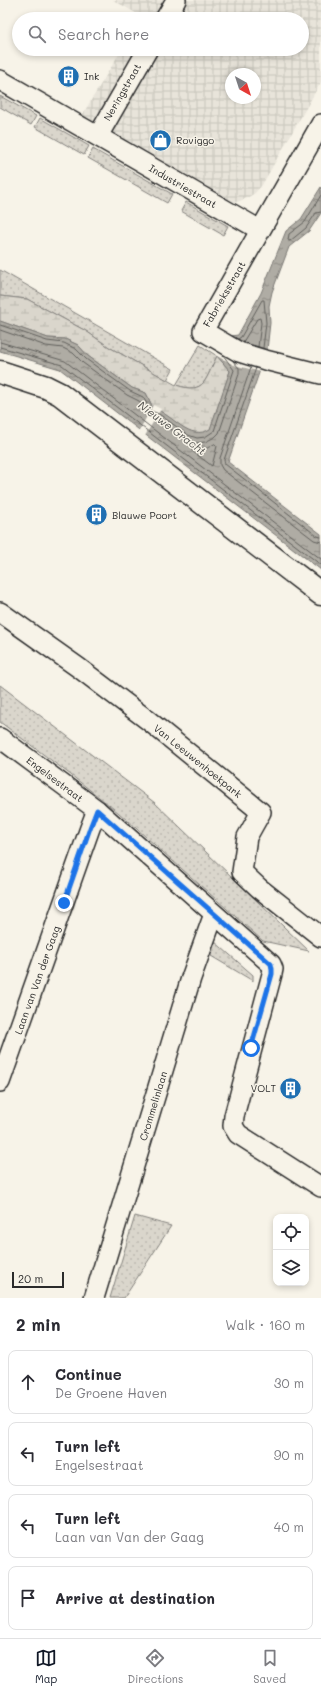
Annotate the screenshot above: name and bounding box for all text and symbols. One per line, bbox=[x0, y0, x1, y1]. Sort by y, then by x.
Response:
search box bbox=[12, 12, 309, 56]
icon: search bbox=[26, 23, 48, 45]
text: Search here bbox=[58, 24, 149, 44]
street label: Neringstraat bbox=[100, 61, 144, 123]
building icon: Ink bbox=[56, 63, 82, 89]
north arrow bbox=[225, 68, 261, 104]
place label: Ink bbox=[84, 69, 99, 83]
shop icon: Roviggo bbox=[148, 127, 174, 153]
place label: Roviggo bbox=[176, 133, 214, 147]
street label: Industriestraat bbox=[146, 161, 220, 211]
street label: Fabrieksstraat bbox=[199, 259, 249, 329]
water label: Nieuwe Gracht bbox=[135, 397, 209, 458]
building icon: Blauwe Poort bbox=[83, 502, 109, 528]
place label: Blauwe Poort bbox=[112, 508, 177, 522]
street label: Van Leeuwenhoekpark bbox=[151, 721, 245, 801]
street label: Engelsestraat bbox=[24, 753, 86, 805]
route end bbox=[55, 894, 73, 912]
street label: Laan van Van der Gaag bbox=[11, 924, 63, 1036]
route start bbox=[242, 1039, 260, 1057]
street label: Crommelinlaan bbox=[136, 1070, 170, 1142]
building icon: VOLT bbox=[278, 1075, 304, 1101]
place label: VOLT bbox=[251, 1081, 276, 1095]
map controls bbox=[273, 1214, 309, 1286]
button: locate bbox=[273, 1214, 309, 1250]
button: layers bbox=[273, 1250, 309, 1286]
scale bar bbox=[12, 1270, 64, 1289]
text: 20 m bbox=[18, 1271, 43, 1286]
text: 2 min bbox=[16, 1313, 61, 1335]
text: Walk · 160 m bbox=[225, 1316, 305, 1333]
text: Continue bbox=[55, 1364, 122, 1384]
icon: ahead bbox=[17, 1371, 39, 1393]
text: 30 m bbox=[274, 1374, 304, 1391]
text: De Groene Haven bbox=[55, 1384, 167, 1401]
text: Turn left bbox=[55, 1436, 120, 1456]
icon: left bbox=[17, 1443, 39, 1465]
text: 90 m bbox=[274, 1446, 304, 1463]
text: Engelsestraat bbox=[55, 1456, 143, 1473]
text: Turn left bbox=[55, 1508, 120, 1528]
icon: left bbox=[17, 1515, 39, 1537]
text: 40 m bbox=[274, 1518, 304, 1535]
text: Laan van Van der Gaag bbox=[55, 1528, 204, 1545]
icon: arrive bbox=[17, 1587, 39, 1609]
text: Arrive at destination bbox=[55, 1588, 215, 1608]
tab: Map bbox=[35, 1647, 57, 1686]
tab: Directions bbox=[127, 1647, 183, 1686]
tab: Saved bbox=[253, 1647, 286, 1686]

